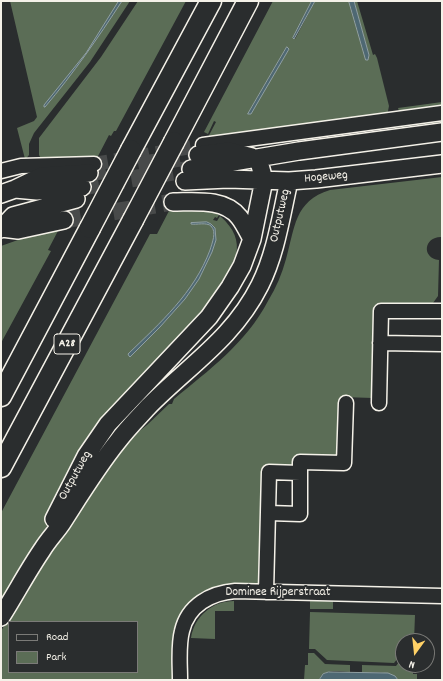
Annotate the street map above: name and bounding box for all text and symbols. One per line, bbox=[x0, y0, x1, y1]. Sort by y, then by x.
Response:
street label: Hogeweg bbox=[304, 168, 348, 188]
street label: Outputweg bbox=[267, 188, 295, 244]
road number: A28 bbox=[54, 334, 80, 354]
street label: Outputweg bbox=[56, 449, 96, 503]
street label: Dominee Rijperstraat bbox=[226, 585, 330, 601]
legend bbox=[8, 621, 138, 673]
text: Road bbox=[46, 629, 68, 646]
north arrow bbox=[395, 633, 435, 673]
text: Park bbox=[46, 649, 66, 666]
text: N bbox=[407, 655, 417, 672]

